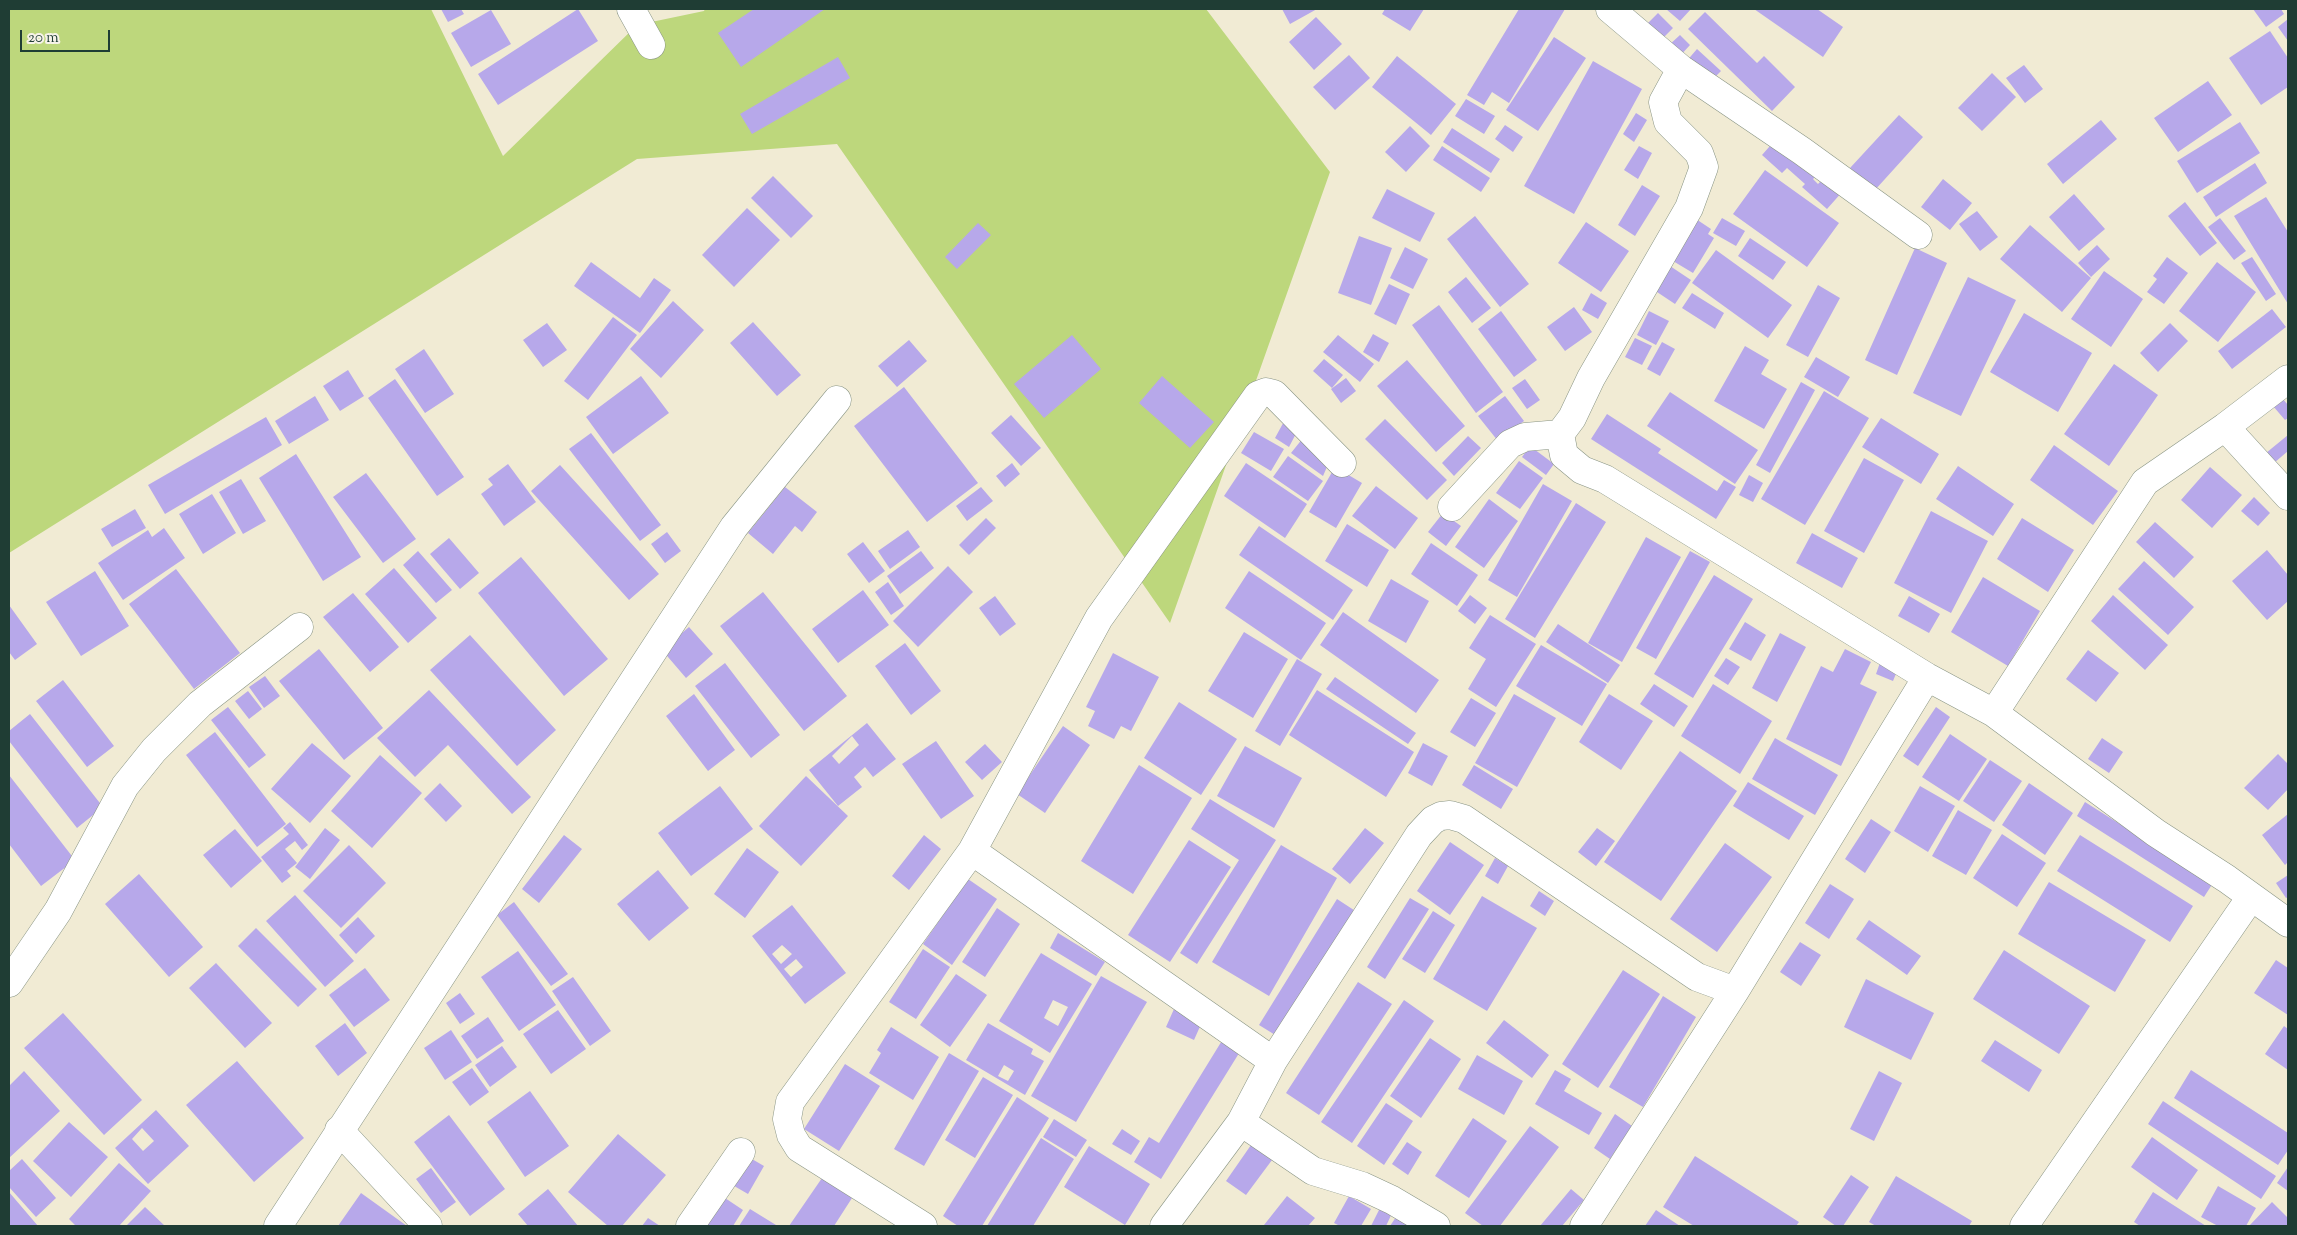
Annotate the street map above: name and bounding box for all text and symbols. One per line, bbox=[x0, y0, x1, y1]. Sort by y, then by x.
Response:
scale bar bbox=[22, 20, 112, 52]
text: 20 m bbox=[28, 28, 59, 49]

